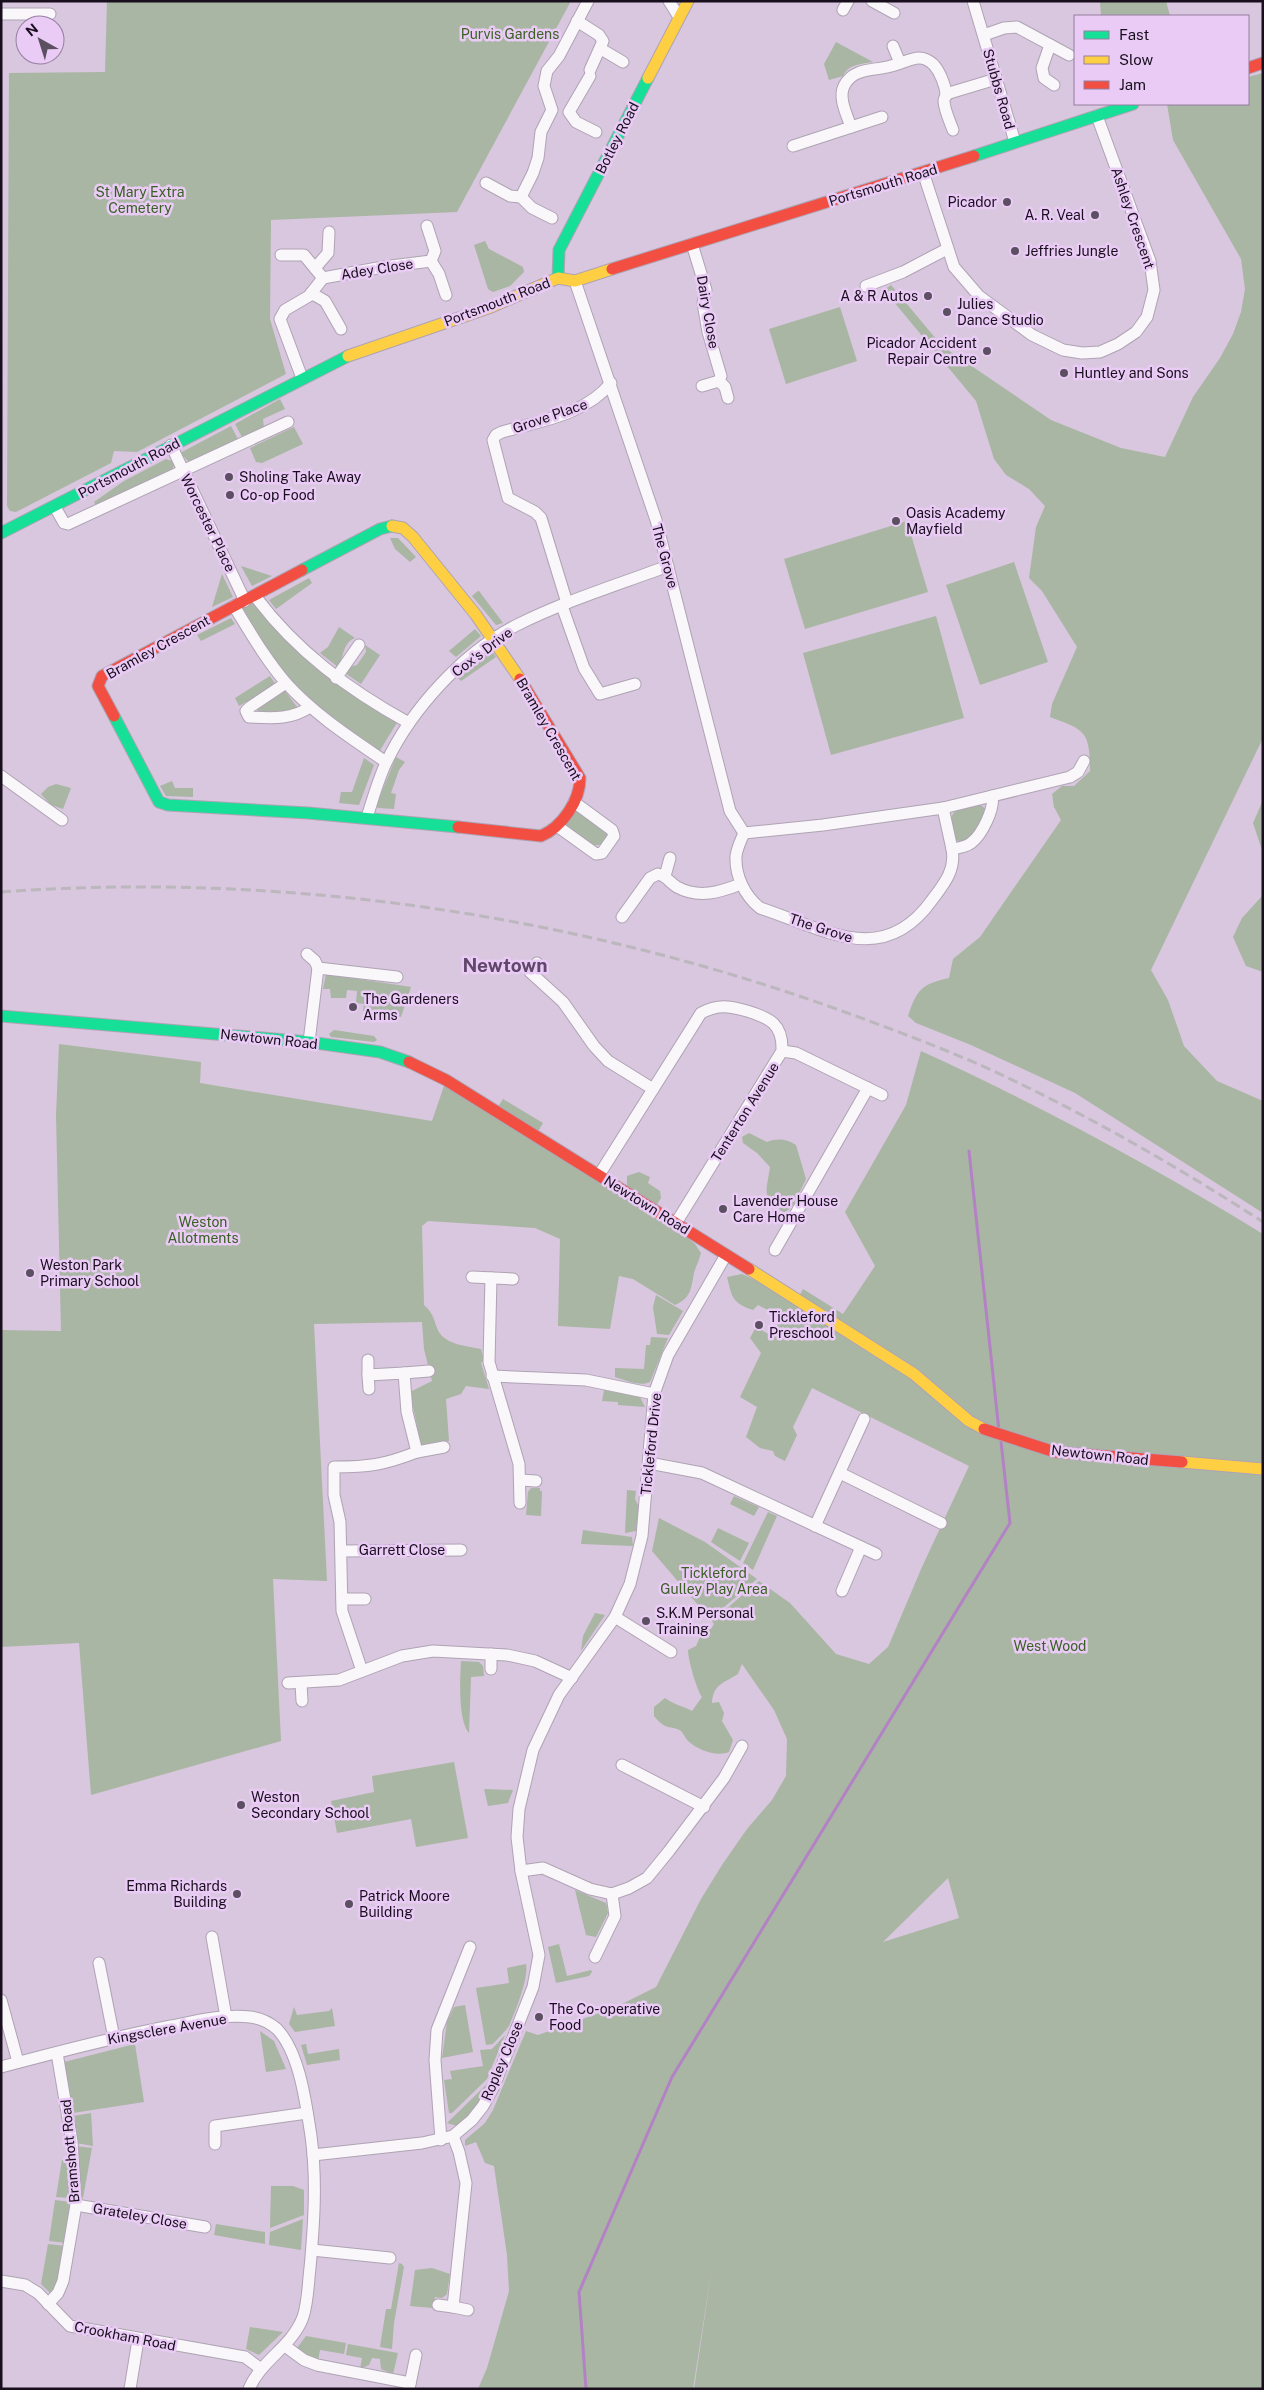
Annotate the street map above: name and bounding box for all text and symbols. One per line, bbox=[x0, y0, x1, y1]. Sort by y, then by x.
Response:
north arrow bbox=[15, 15, 65, 65]
legend bbox=[1074, 15, 1249, 105]
text: N bbox=[23, 20, 41, 40]
park label: Purvis Gardens bbox=[461, 26, 559, 42]
text: Fast bbox=[1119, 26, 1149, 43]
street label: Stubbs Road bbox=[980, 47, 1018, 131]
text: Slow bbox=[1119, 51, 1154, 68]
text: Jam bbox=[1119, 76, 1146, 93]
street label: Botley Road bbox=[592, 100, 642, 176]
street label: Portsmouth Road bbox=[827, 161, 939, 209]
street label: Ashley Crescent bbox=[1108, 165, 1158, 271]
park label: St Mary Extra Cemetery bbox=[95, 184, 185, 216]
place label: Picador bbox=[948, 194, 997, 210]
marker: Picador bbox=[1001, 196, 1013, 208]
place label: A. R. Veal bbox=[1024, 207, 1085, 223]
marker: A. R. Veal bbox=[1089, 209, 1101, 221]
place label: Jeffries Jungle bbox=[1025, 243, 1118, 259]
marker: Jeffries Jungle bbox=[1009, 245, 1021, 257]
street label: Adey Close bbox=[340, 255, 414, 283]
street label: Portsmouth Road bbox=[442, 274, 552, 330]
street label: Dairy Close bbox=[694, 274, 722, 350]
place label: A & R Autos bbox=[840, 288, 918, 304]
marker: A & R Autos bbox=[922, 290, 934, 302]
place label: Julies Dance Studio bbox=[957, 296, 1044, 328]
marker: Julies Dance Studio bbox=[941, 306, 953, 318]
place label: Picador Accident Repair Centre bbox=[866, 335, 977, 367]
marker: Picador Accident Repair Centre bbox=[981, 345, 993, 357]
place label: Huntley and Sons bbox=[1074, 365, 1189, 381]
marker: Huntley and Sons bbox=[1058, 367, 1070, 379]
street label: Grove Place bbox=[511, 396, 589, 436]
street label: Portsmouth Road bbox=[75, 434, 183, 502]
place label: Sholing Take Away bbox=[239, 469, 362, 485]
marker: Sholing Take Away bbox=[223, 471, 235, 483]
street label: Worcester Place bbox=[177, 472, 239, 575]
place label: Co-op Food bbox=[240, 487, 315, 503]
marker: Co-op Food bbox=[224, 489, 236, 501]
place label: Oasis Academy Mayfield bbox=[906, 505, 1006, 537]
marker: Oasis Academy Mayfield bbox=[890, 515, 902, 527]
street label: The Grove bbox=[649, 522, 681, 590]
street label: Bramley Crescent bbox=[104, 612, 212, 682]
street label: Cox's Drive bbox=[449, 624, 515, 680]
street label: Bramley Crescent bbox=[513, 675, 585, 783]
street label: The Grove bbox=[787, 910, 855, 946]
district label: Newtown bbox=[462, 954, 548, 976]
place label: The Gardeners Arms bbox=[363, 991, 459, 1023]
marker: The Gardeners Arms bbox=[347, 1001, 359, 1013]
street label: Newtown Road bbox=[219, 1026, 319, 1052]
street label: Tenterton Avenue bbox=[708, 1059, 782, 1165]
street label: Newtown Road bbox=[601, 1172, 693, 1238]
place label: Lavender House Care Home bbox=[733, 1193, 838, 1225]
marker: Lavender House Care Home bbox=[717, 1203, 729, 1215]
park label: Weston Allotments bbox=[167, 1214, 239, 1246]
place label: Weston Park Primary School bbox=[40, 1257, 139, 1289]
marker: Weston Park Primary School bbox=[24, 1267, 36, 1279]
place label: Tickleford Preschool bbox=[769, 1309, 835, 1341]
marker: Tickleford Preschool bbox=[753, 1319, 765, 1331]
street label: Tickleford Drive bbox=[638, 1392, 664, 1496]
street label: Newtown Road bbox=[1050, 1442, 1150, 1468]
street label: Garrett Close bbox=[359, 1542, 445, 1558]
park label: Tickleford Gulley Play Area bbox=[660, 1565, 768, 1597]
place label: S.K.M Personal Training bbox=[656, 1605, 754, 1637]
marker: S.K.M Personal Training bbox=[640, 1615, 652, 1627]
park label: West Wood bbox=[1014, 1638, 1086, 1654]
place label: Weston Secondary School bbox=[251, 1789, 370, 1821]
marker: Weston Secondary School bbox=[235, 1799, 247, 1811]
place label: Emma Richards Building bbox=[126, 1878, 227, 1910]
marker: Emma Richards Building bbox=[231, 1888, 243, 1900]
place label: Patrick Moore Building bbox=[359, 1888, 450, 1920]
marker: Patrick Moore Building bbox=[343, 1898, 355, 1910]
place label: The Co-operative Food bbox=[549, 2001, 660, 2033]
street label: Kingsclere Avenue bbox=[106, 2011, 228, 2047]
marker: The Co-operative Food bbox=[533, 2011, 545, 2023]
street label: Ropley Close bbox=[478, 2019, 526, 2103]
street label: Bramshott Road bbox=[58, 2099, 82, 2203]
street label: Grateley Close bbox=[92, 2200, 188, 2232]
street label: Crookham Road bbox=[73, 2318, 177, 2354]

